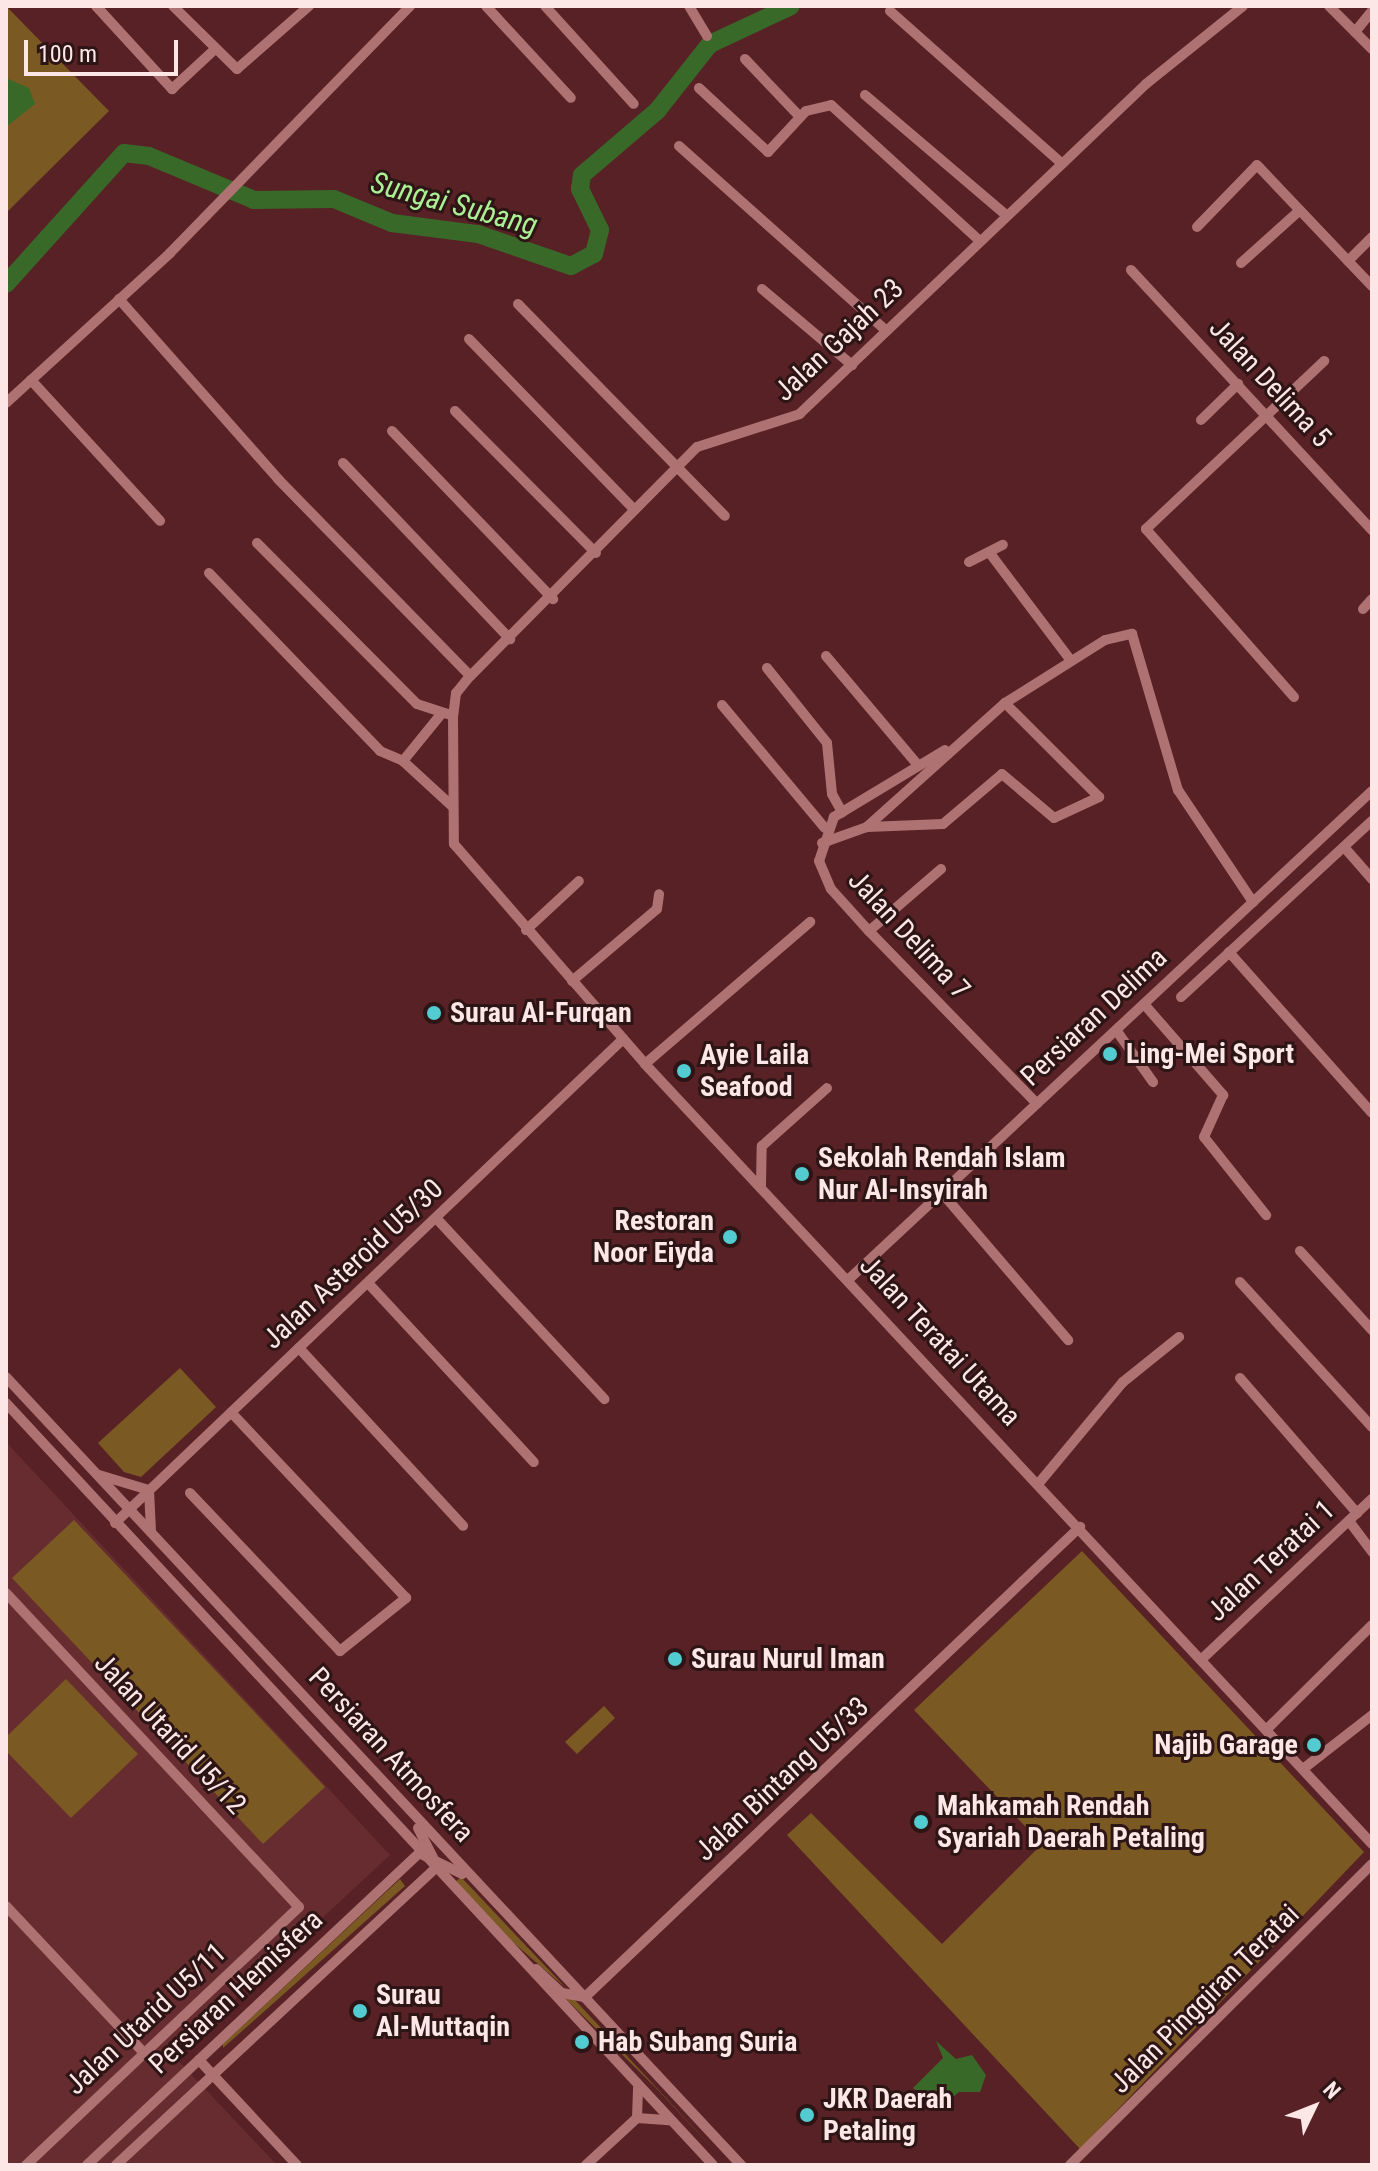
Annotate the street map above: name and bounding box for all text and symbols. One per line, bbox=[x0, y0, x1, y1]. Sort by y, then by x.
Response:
scale bar bbox=[28, 24, 182, 74]
text: 100 m bbox=[38, 40, 97, 68]
water label: Sungai Subang bbox=[367, 164, 541, 244]
street label: Jalan Gajah 23 bbox=[768, 272, 910, 408]
street label: Jalan Delima 5 bbox=[1202, 312, 1338, 454]
street label: Jalan Delima 7 bbox=[841, 864, 977, 1006]
street label: Persiaran Delima bbox=[1014, 941, 1174, 1093]
place label: Surau Al-Furqan bbox=[450, 996, 632, 1030]
marker: Surau Al-Furqan bbox=[425, 1004, 443, 1022]
place label: Ling-Mei Sport bbox=[1126, 1037, 1294, 1071]
place label: Ayie Laila Seafood bbox=[700, 1038, 809, 1104]
marker: Ling-Mei Sport bbox=[1101, 1045, 1119, 1063]
marker: Ayie Laila Seafood bbox=[675, 1062, 693, 1080]
place label: Sekolah Rendah Islam Nur Al-Insyirah bbox=[818, 1141, 1066, 1207]
marker: Sekolah Rendah Islam Nur Al-Insyirah bbox=[793, 1165, 811, 1183]
street label: Jalan Asteroid U5/30 bbox=[256, 1172, 450, 1356]
place label: Restoran Noor Eiyda bbox=[593, 1204, 714, 1270]
marker: Restoran Noor Eiyda bbox=[721, 1228, 739, 1246]
street label: Jalan Teratai Utama bbox=[852, 1249, 1028, 1433]
street label: Jalan Teratai 1 bbox=[1200, 1493, 1342, 1629]
place label: Surau Nurul Iman bbox=[691, 1642, 885, 1676]
street label: Jalan Utarid U5/12 bbox=[87, 1647, 253, 1821]
marker: Surau Nurul Iman bbox=[666, 1650, 684, 1668]
street label: Persiaran Atmosfera bbox=[302, 1661, 480, 1849]
street label: Jalan Bintang U5/33 bbox=[688, 1690, 876, 1868]
place label: Najib Garage bbox=[1154, 1728, 1298, 1762]
marker: Najib Garage bbox=[1305, 1736, 1323, 1754]
place label: Mahkamah Rendah Syariah Daerah Petaling bbox=[937, 1789, 1205, 1855]
marker: Mahkamah Rendah Syariah Daerah Petaling bbox=[912, 1813, 930, 1831]
street label: Jalan Pinggiran Teratai bbox=[1103, 1897, 1307, 2101]
street label: Persiaran Hemisfera bbox=[142, 1903, 330, 2081]
street label: Jalan Utarid U5/11 bbox=[59, 1936, 233, 2102]
place label: Surau Al-Muttaqin bbox=[376, 1978, 510, 2044]
marker: Surau Al-Muttaqin bbox=[351, 2002, 369, 2020]
place label: Hab Subang Suria bbox=[598, 2025, 797, 2059]
marker: Hab Subang Suria bbox=[573, 2033, 591, 2051]
north arrow bbox=[1274, 2067, 1354, 2147]
text: N bbox=[1318, 2077, 1346, 2104]
place label: JKR Daerah Petaling bbox=[823, 2082, 952, 2148]
marker: JKR Daerah Petaling bbox=[798, 2106, 816, 2124]

